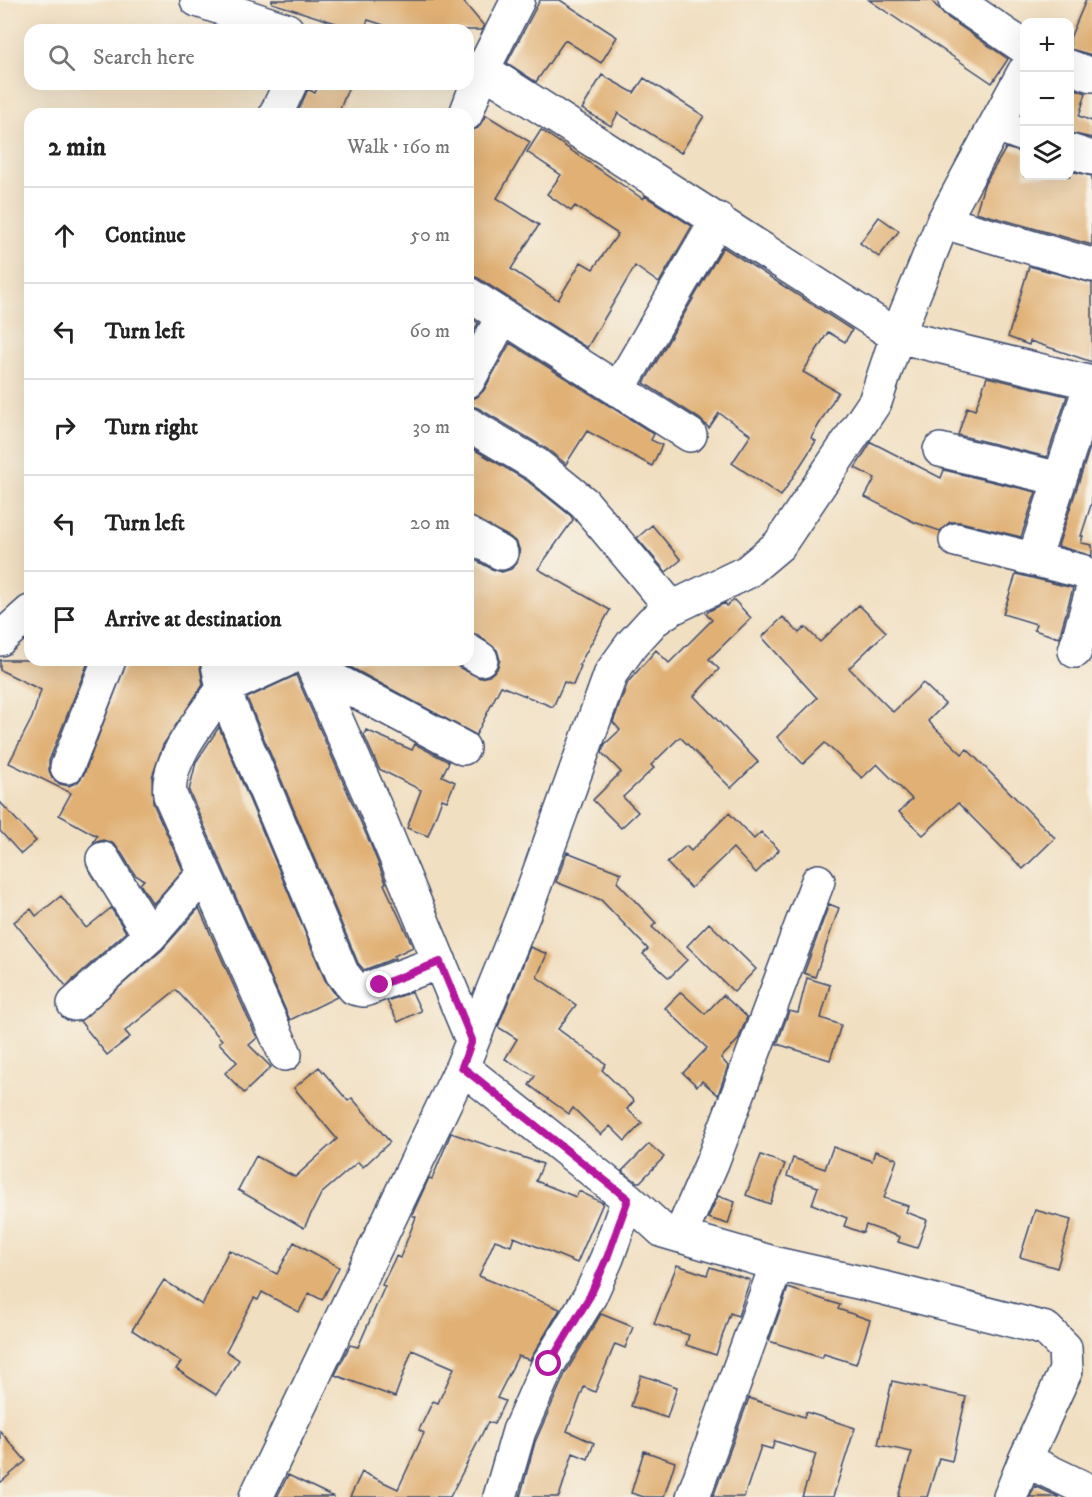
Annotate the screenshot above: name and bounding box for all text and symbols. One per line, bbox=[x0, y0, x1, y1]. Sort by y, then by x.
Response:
map controls bbox=[1020, 18, 1074, 180]
button: + bbox=[1020, 18, 1074, 72]
search box bbox=[24, 24, 474, 90]
icon: search bbox=[45, 41, 78, 74]
text: Search here bbox=[93, 44, 195, 71]
button: − bbox=[1020, 72, 1074, 126]
button: layers bbox=[1020, 126, 1074, 180]
text: 2 min bbox=[48, 131, 106, 164]
text: Walk · 160 m bbox=[347, 135, 450, 160]
icon: ahead bbox=[48, 219, 81, 252]
text: Continue bbox=[105, 222, 186, 249]
text: 50 m bbox=[410, 223, 450, 248]
icon: left bbox=[48, 315, 81, 348]
text: Turn left bbox=[105, 318, 185, 345]
text: 60 m bbox=[410, 319, 450, 344]
icon: right bbox=[48, 411, 81, 444]
text: Turn right bbox=[105, 414, 198, 441]
text: 30 m bbox=[412, 415, 450, 440]
icon: left bbox=[48, 507, 81, 540]
text: Turn left bbox=[105, 510, 185, 537]
text: 20 m bbox=[410, 511, 450, 536]
icon: arrive bbox=[48, 603, 81, 636]
text: Arrive at destination bbox=[105, 606, 282, 633]
route end bbox=[366, 971, 392, 997]
route start bbox=[535, 1350, 561, 1376]

